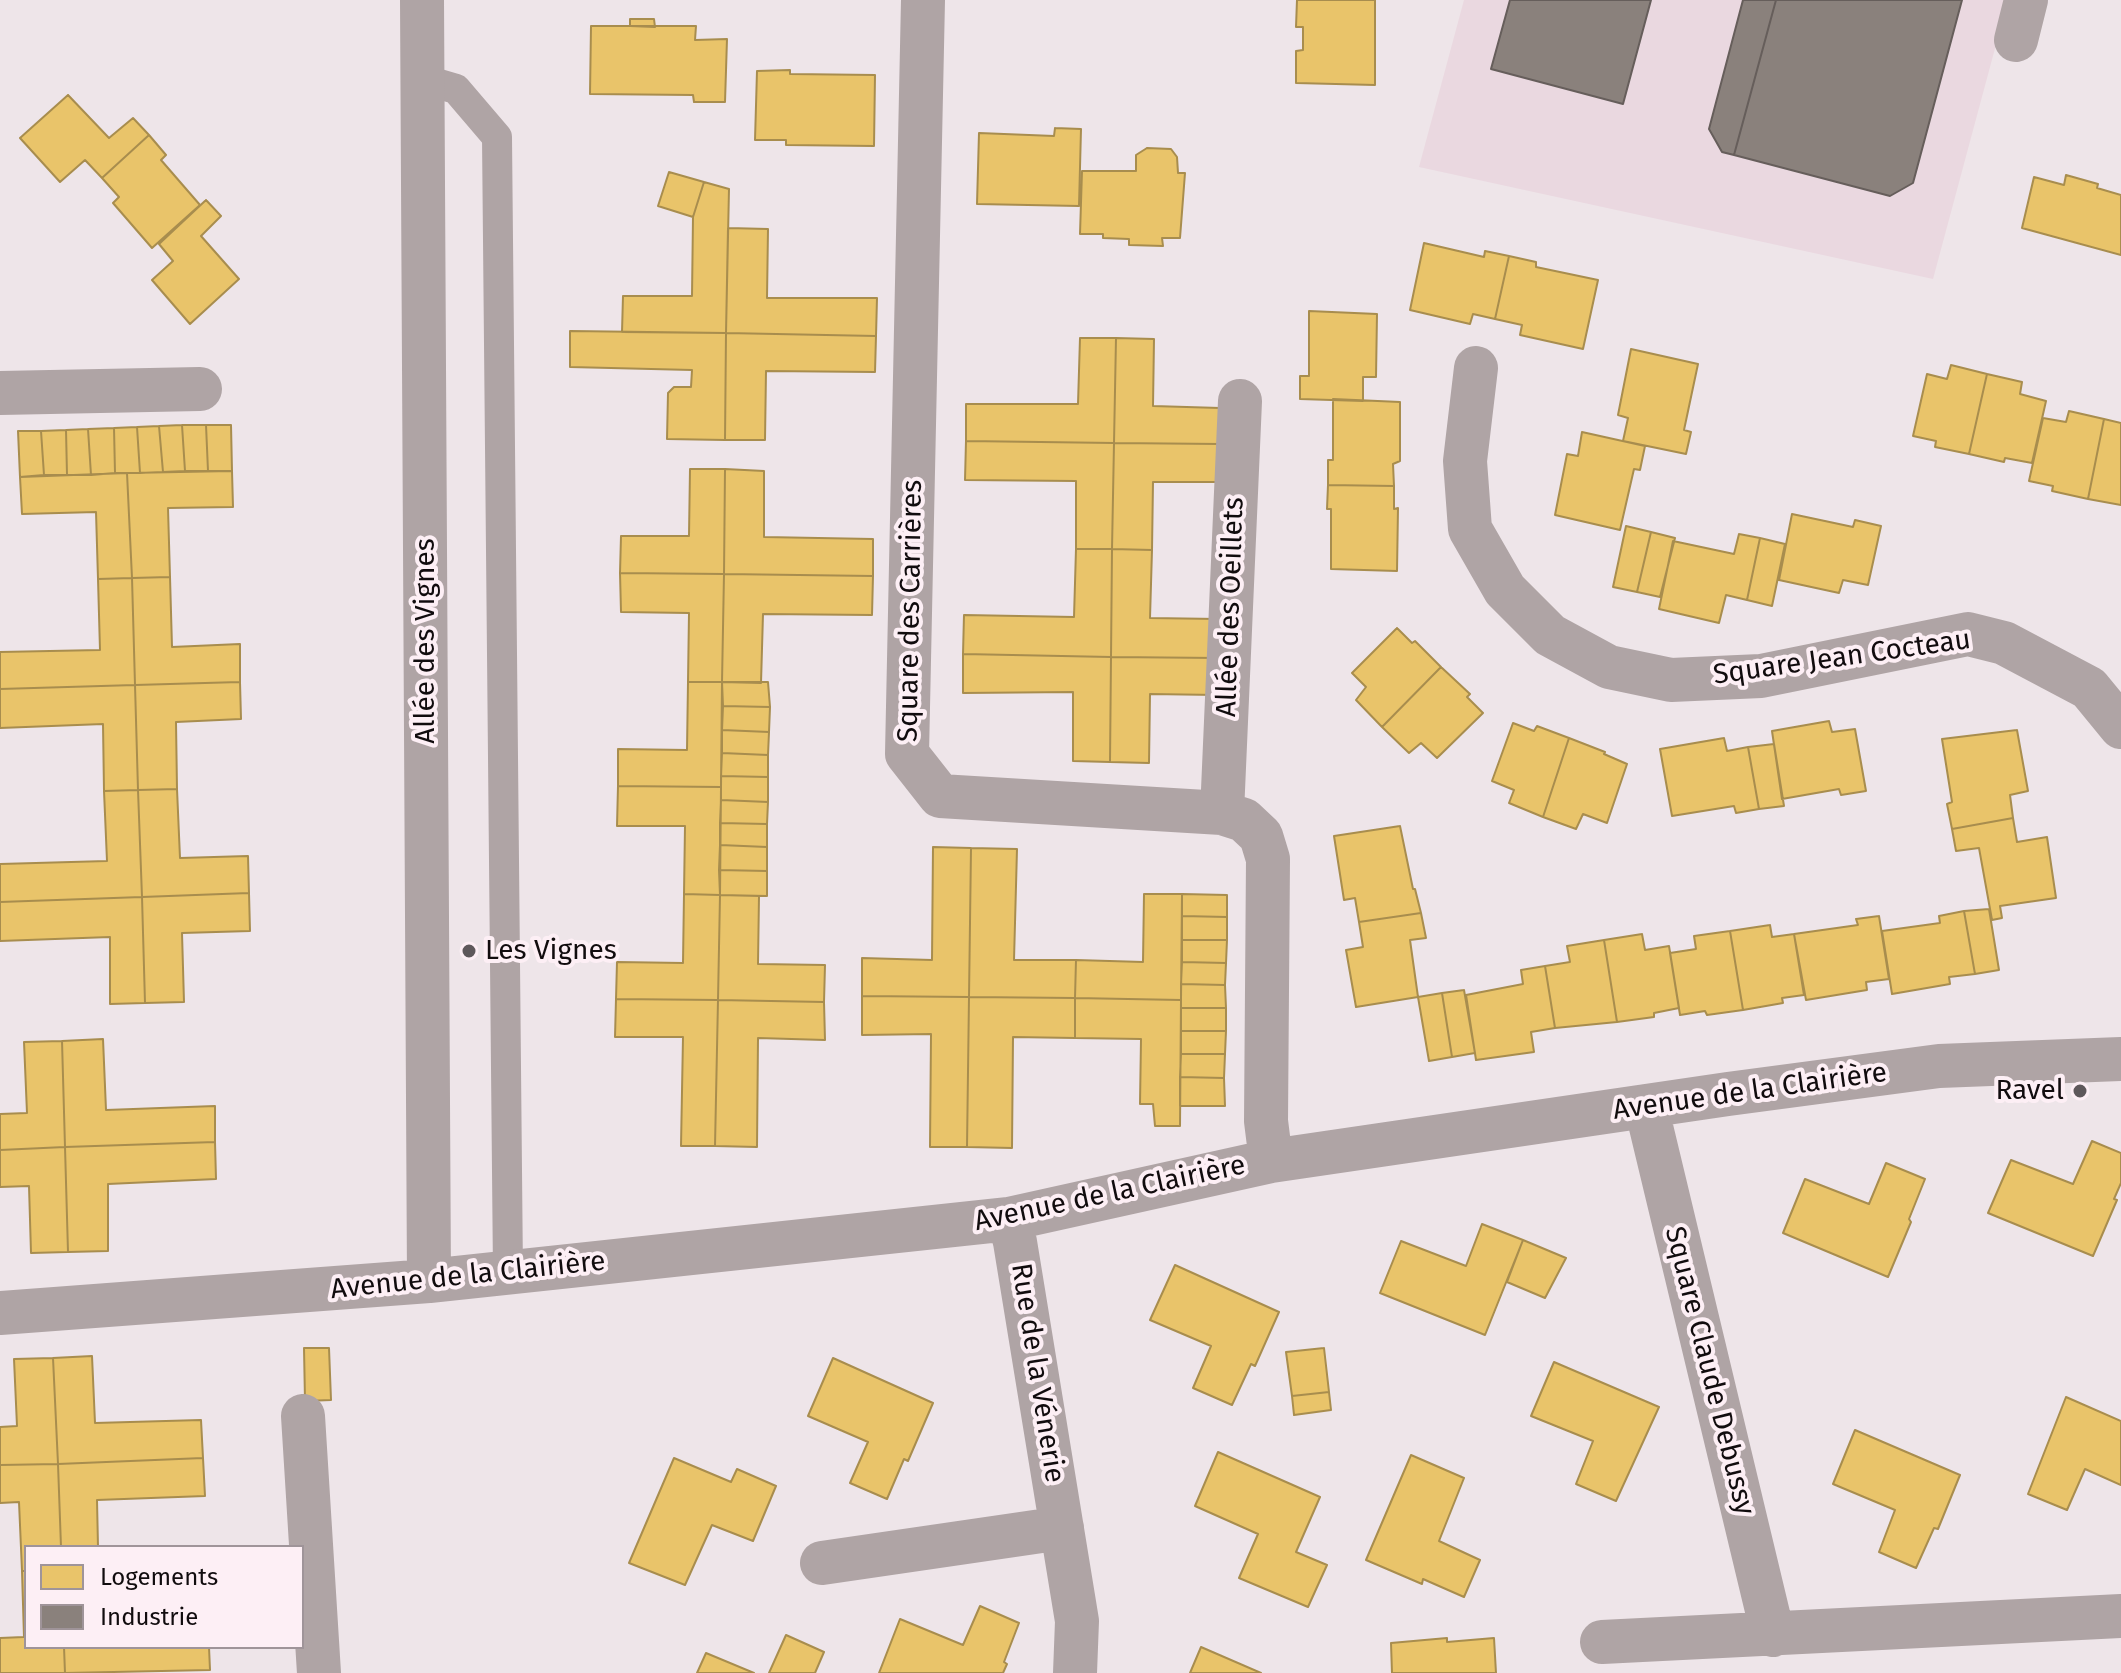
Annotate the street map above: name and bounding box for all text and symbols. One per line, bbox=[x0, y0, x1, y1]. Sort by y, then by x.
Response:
street label: Square des Carrières bbox=[892, 480, 930, 742]
street label: Allée des Oeillets bbox=[1210, 496, 1252, 718]
street label: Allée des Vignes bbox=[409, 538, 443, 744]
street label: Square Jean Cocteau bbox=[1711, 623, 1973, 693]
place label: Les Vignes bbox=[485, 934, 617, 968]
marker: Les Vignes bbox=[460, 942, 478, 960]
street label: Avenue de la Clairière bbox=[1611, 1056, 1889, 1128]
place label: Ravel bbox=[1995, 1074, 2064, 1108]
marker: Ravel bbox=[2071, 1082, 2089, 1100]
street label: Avenue de la Clairière bbox=[971, 1149, 1249, 1239]
street label: Square Claude Debussy bbox=[1657, 1223, 1761, 1519]
street label: Avenue de la Clairière bbox=[329, 1245, 607, 1307]
street label: Rue de la Vénerie bbox=[1003, 1261, 1071, 1485]
legend bbox=[24, 1545, 304, 1649]
text: Logements bbox=[100, 1563, 218, 1591]
text: Industrie bbox=[100, 1603, 198, 1631]

